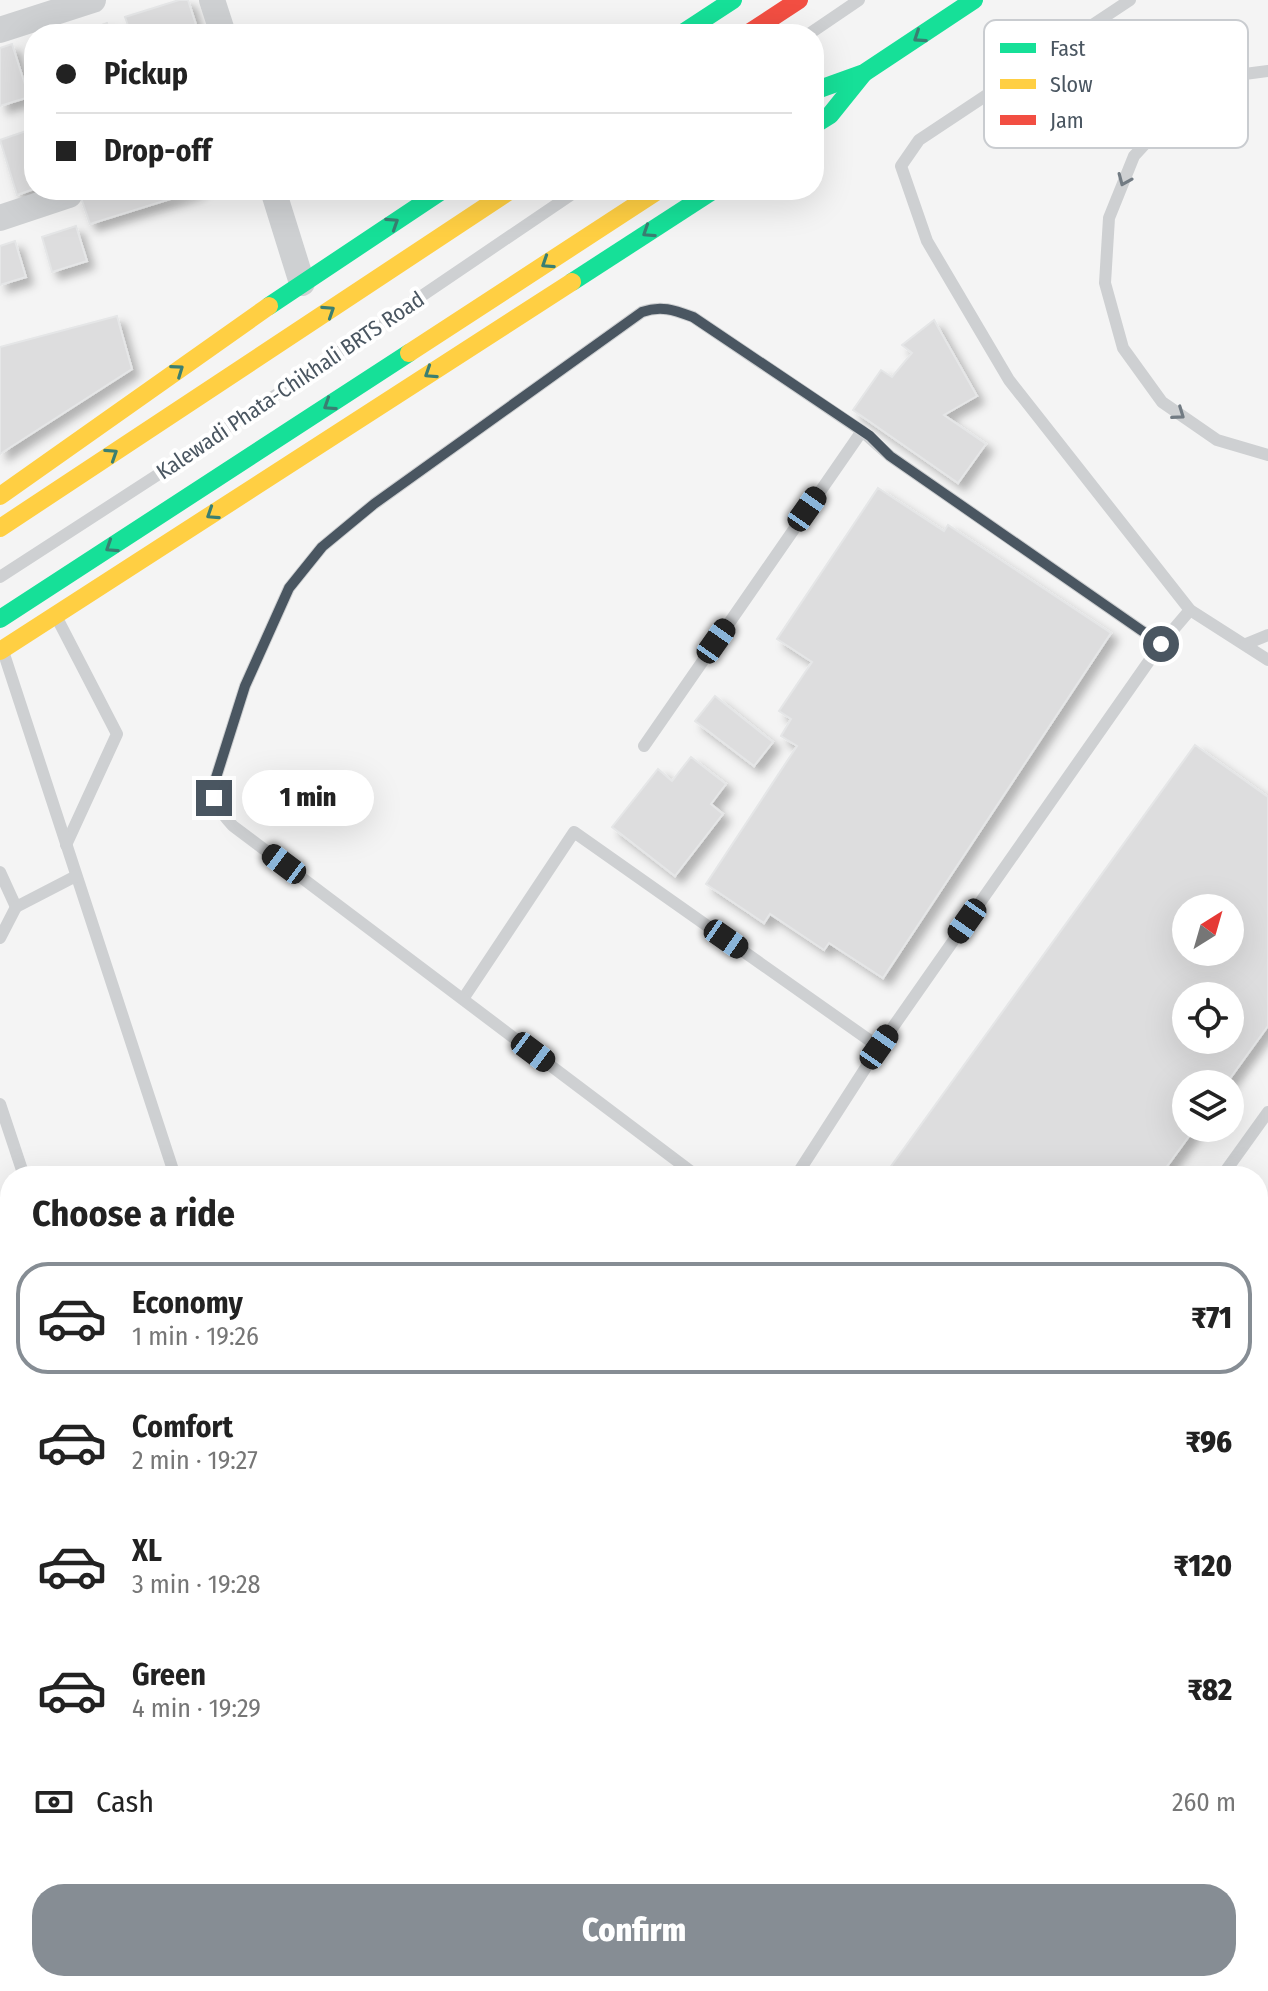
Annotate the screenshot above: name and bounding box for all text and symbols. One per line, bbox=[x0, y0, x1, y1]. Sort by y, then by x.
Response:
legend bbox=[984, 20, 1248, 148]
one-way arrow bbox=[913, 27, 927, 42]
text: Fast bbox=[1050, 35, 1086, 62]
text: Pickup bbox=[104, 56, 188, 92]
text: Slow bbox=[1050, 71, 1093, 98]
text: Jam bbox=[1050, 107, 1084, 134]
text: Drop-off bbox=[104, 133, 211, 169]
one-way arrow bbox=[1118, 172, 1134, 187]
one-way arrow bbox=[384, 218, 398, 233]
one-way arrow bbox=[643, 223, 657, 238]
one-way arrow bbox=[541, 253, 556, 268]
street label: Kalewadi Phata-Chikhali BRTS Road bbox=[151, 286, 429, 485]
one-way arrow bbox=[320, 305, 334, 320]
one-way arrow bbox=[424, 364, 439, 379]
one-way arrow bbox=[170, 365, 184, 380]
one-way arrow bbox=[323, 395, 338, 410]
one-way arrow bbox=[1170, 404, 1184, 419]
one-way arrow bbox=[103, 449, 117, 464]
car bbox=[783, 482, 831, 536]
one-way arrow bbox=[206, 505, 220, 520]
one-way arrow bbox=[106, 537, 120, 552]
car bbox=[692, 614, 740, 668]
route start bbox=[1143, 626, 1179, 662]
callout: 1 min bbox=[242, 770, 374, 826]
route end bbox=[196, 780, 232, 816]
text: 1 min bbox=[280, 782, 336, 813]
car bbox=[258, 840, 310, 888]
car bbox=[943, 894, 991, 948]
north arrow bbox=[1172, 894, 1244, 966]
map controls bbox=[1172, 894, 1244, 1142]
car bbox=[699, 915, 753, 963]
button: locate bbox=[1172, 982, 1244, 1054]
car bbox=[855, 1020, 903, 1074]
car bbox=[507, 1028, 559, 1076]
button: layers bbox=[1172, 1070, 1244, 1142]
text: Choose a ride bbox=[32, 1192, 235, 1236]
icon: car bbox=[36, 1282, 108, 1354]
text: Economy bbox=[132, 1285, 243, 1321]
text: ₹71 bbox=[1191, 1300, 1232, 1336]
text: 1 min · 19:26 bbox=[132, 1321, 259, 1352]
icon: car bbox=[36, 1406, 108, 1478]
text: Comfort bbox=[132, 1409, 233, 1445]
text: ₹96 bbox=[1185, 1424, 1232, 1460]
text: 2 min · 19:27 bbox=[132, 1445, 258, 1476]
icon: car bbox=[36, 1530, 108, 1602]
text: XL bbox=[132, 1533, 162, 1569]
text: ₹120 bbox=[1174, 1548, 1232, 1584]
text: 3 min · 19:28 bbox=[132, 1569, 261, 1600]
icon: car bbox=[36, 1654, 108, 1726]
text: Green bbox=[132, 1657, 206, 1693]
text: ₹82 bbox=[1187, 1672, 1232, 1708]
text: 4 min · 19:29 bbox=[132, 1693, 261, 1724]
icon: cash bbox=[32, 1780, 76, 1824]
text: Cash bbox=[96, 1784, 154, 1820]
text: 260 m bbox=[1172, 1787, 1236, 1818]
button: Confirm bbox=[32, 1884, 1236, 1976]

